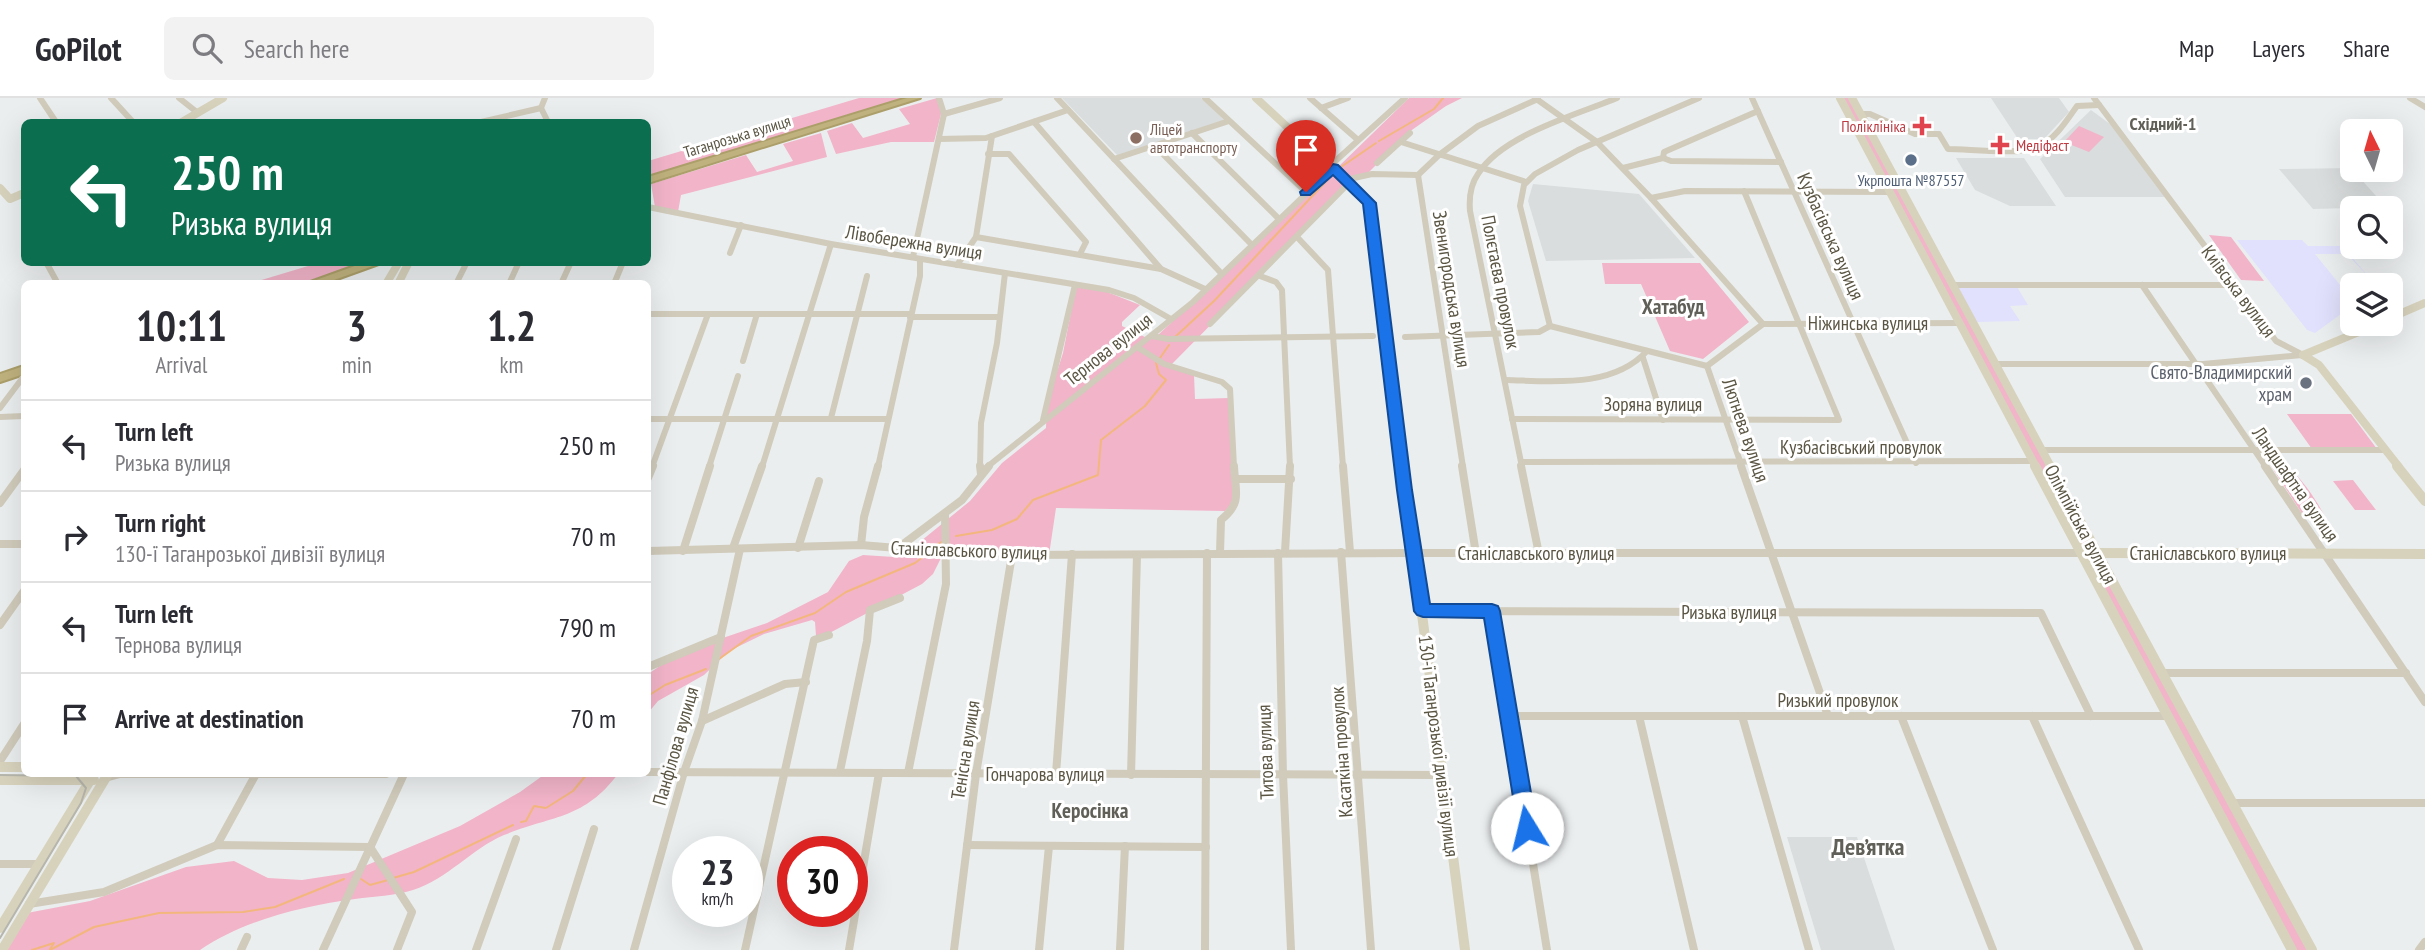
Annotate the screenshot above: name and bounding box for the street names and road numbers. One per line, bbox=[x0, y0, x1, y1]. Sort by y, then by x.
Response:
street label: Таганрозька вулиця bbox=[681, 110, 793, 162]
street label: Кузбасівська вулиця bbox=[1792, 169, 1870, 303]
street label: Звенигородська вулиця bbox=[1428, 209, 1476, 369]
street label: Полєтаєва провулок bbox=[1476, 213, 1526, 352]
street label: Лівобережна вулиця bbox=[843, 219, 984, 265]
street label: Київська вулиця bbox=[2197, 240, 2281, 342]
street label: Тернова вулиця bbox=[1059, 307, 1157, 391]
street label: Ніжинська вулиця bbox=[1808, 311, 1928, 335]
street label: Лютнева вулиця bbox=[1717, 374, 1775, 485]
street label: Зоряна вулиця bbox=[1604, 392, 1702, 416]
street label: Ландшафтна вулиця bbox=[2247, 421, 2345, 546]
street label: Кузбасівський провулок bbox=[1780, 435, 1943, 459]
street label: Олімпійська вулиця bbox=[2040, 460, 2122, 588]
street label: Станіславського вулиця bbox=[890, 535, 1048, 565]
street label: Станіславського вулиця bbox=[1458, 541, 1614, 565]
street label: Станіславського вулиця bbox=[2130, 541, 2286, 565]
street label: Ризька вулиця bbox=[1681, 600, 1777, 624]
street label: 130-ї Таганрозької дивізії вулиця bbox=[1413, 634, 1465, 858]
street label: Панфілова вулиця bbox=[647, 684, 703, 808]
street label: Касаткіна провулок bbox=[1324, 685, 1358, 818]
street label: Ризький провулок bbox=[1778, 688, 1899, 712]
street label: Тенісна вулиця bbox=[945, 699, 985, 801]
street label: Титова вулиця bbox=[1251, 704, 1279, 800]
street label: Гончарова вулиця bbox=[986, 762, 1104, 786]

